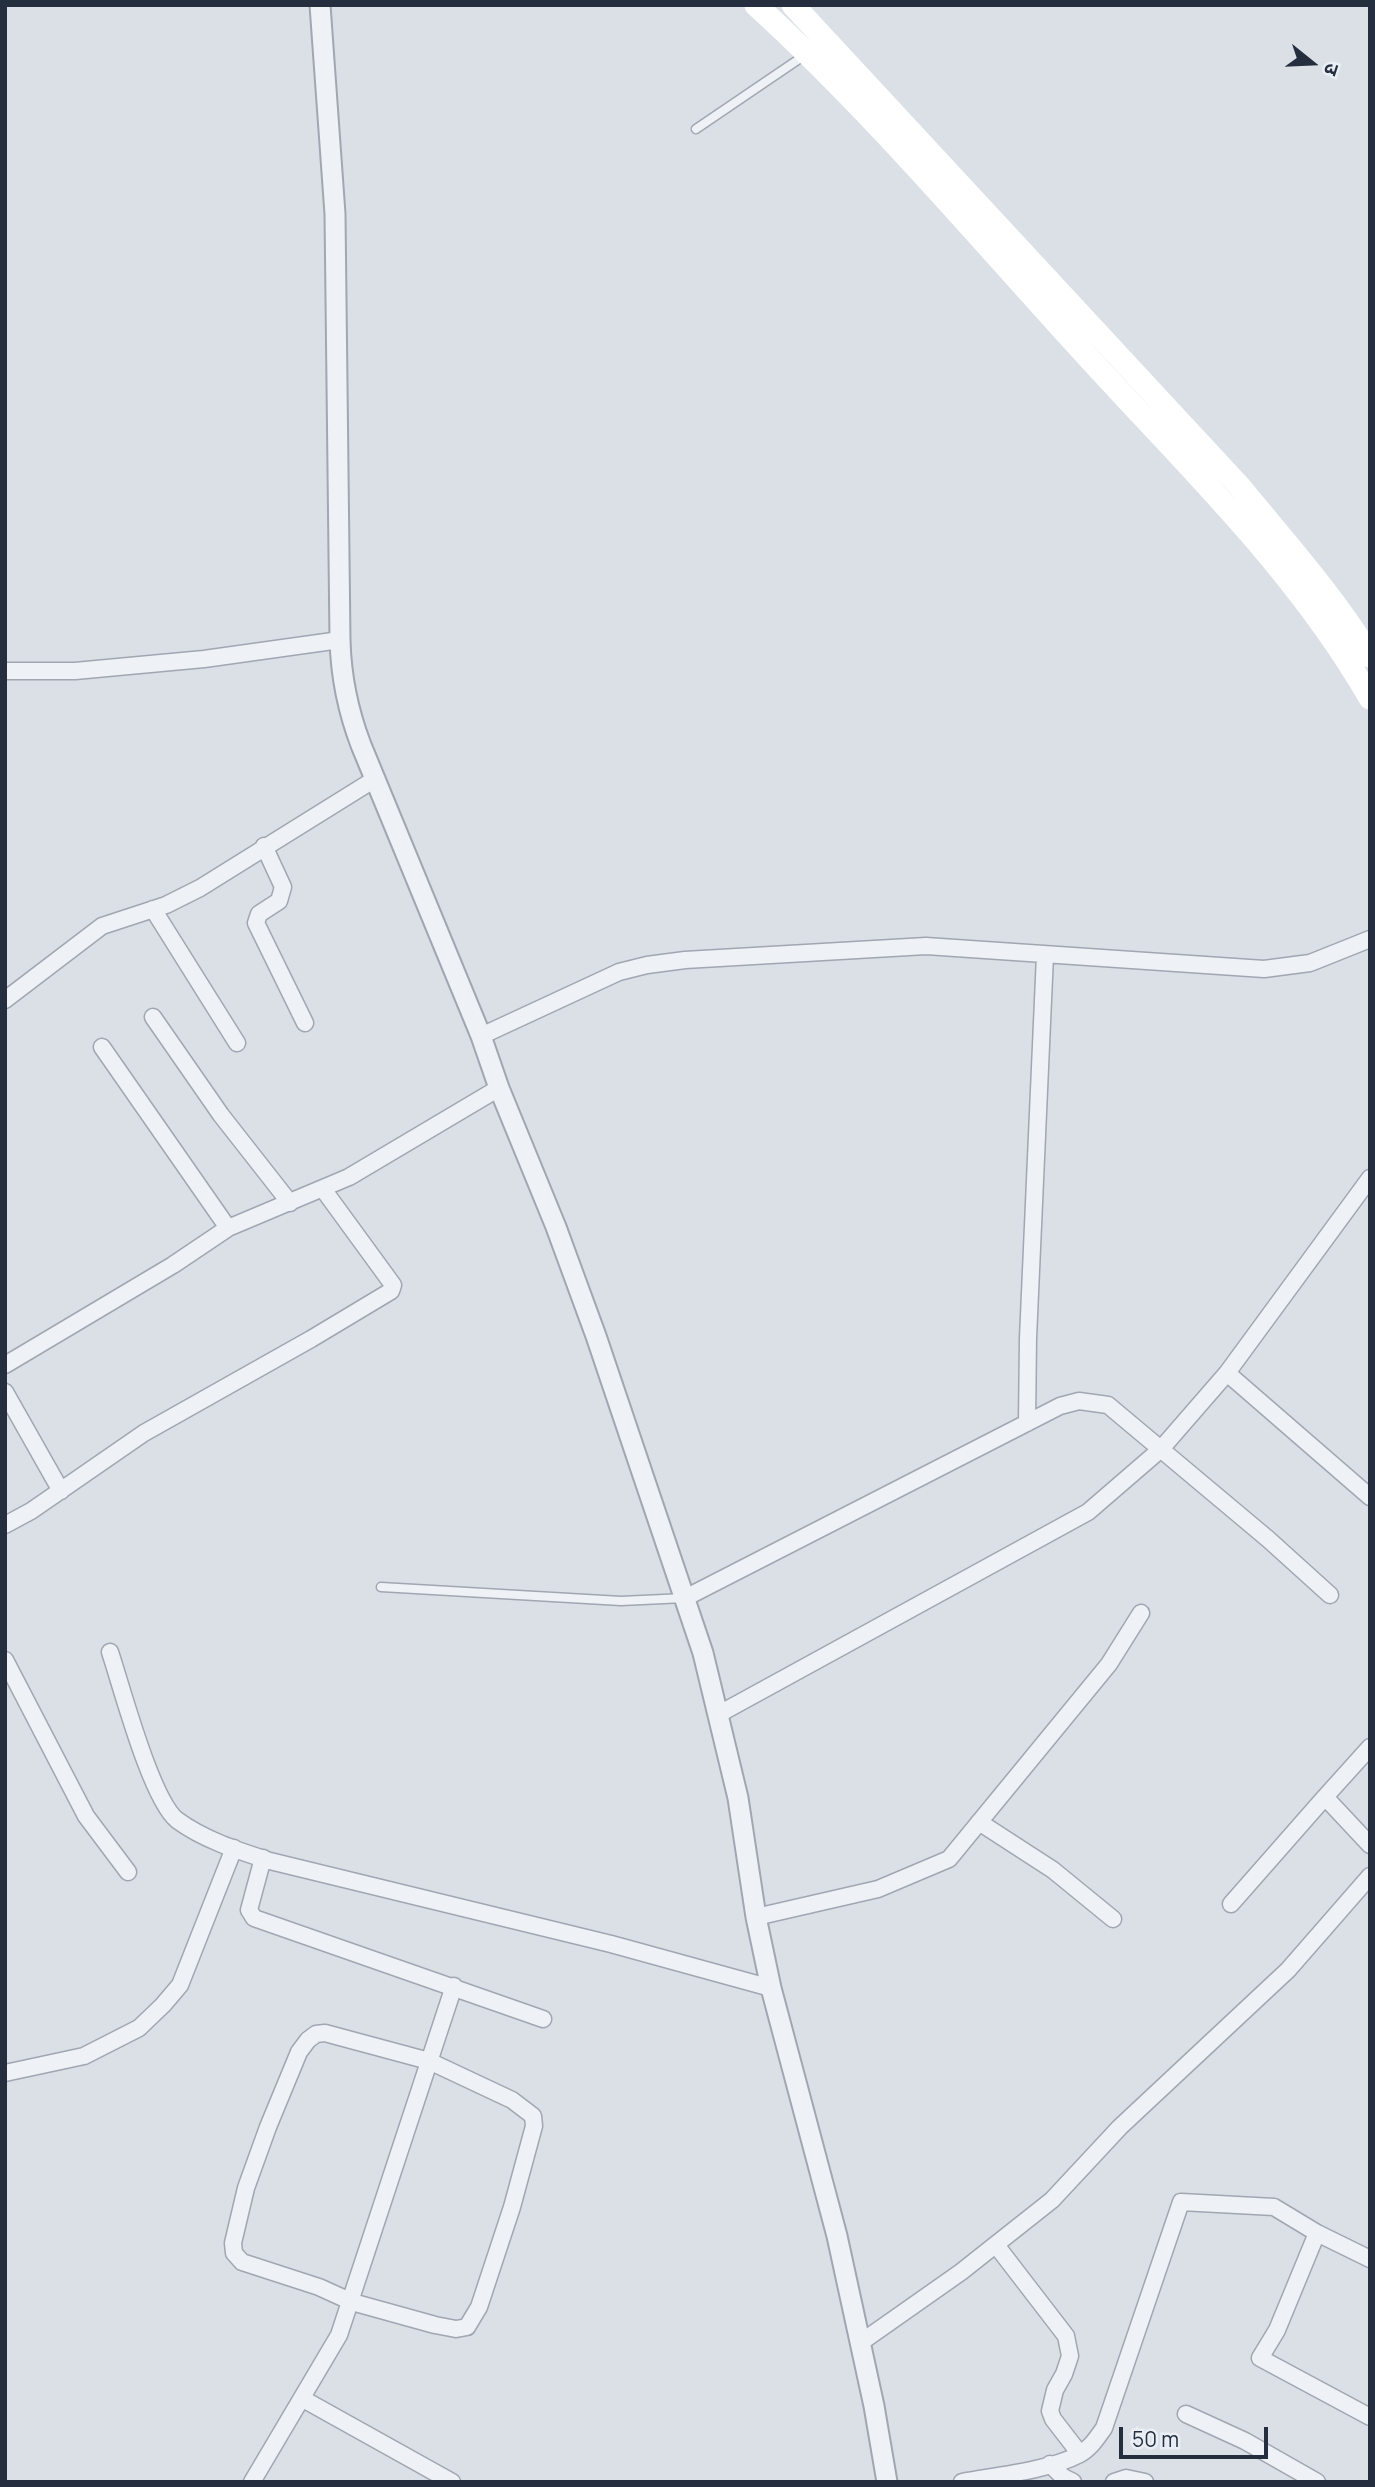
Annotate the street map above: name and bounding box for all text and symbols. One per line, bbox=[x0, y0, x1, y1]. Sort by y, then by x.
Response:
north arrow bbox=[1277, 28, 1347, 98]
text: उ bbox=[1318, 60, 1346, 79]
scale bar bbox=[1123, 2414, 1272, 2458]
text: 50 m bbox=[1132, 2425, 1179, 2453]

